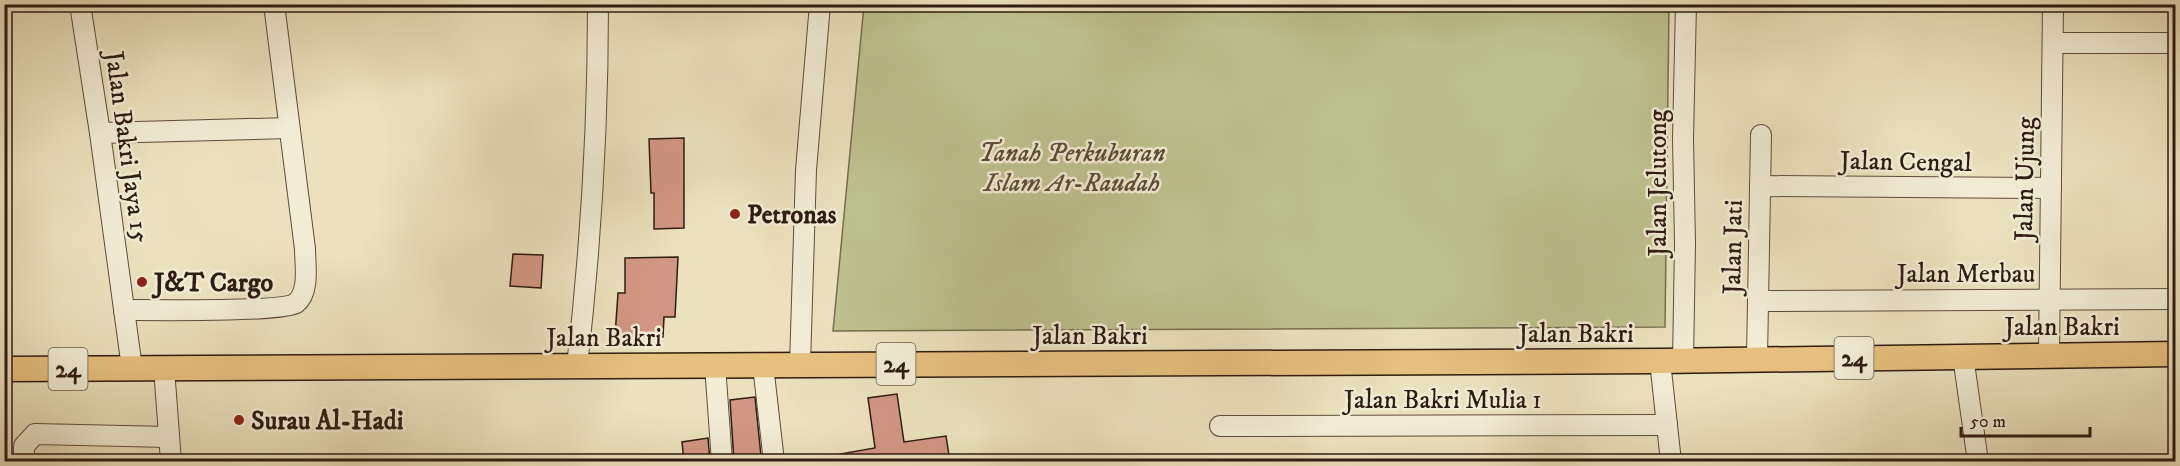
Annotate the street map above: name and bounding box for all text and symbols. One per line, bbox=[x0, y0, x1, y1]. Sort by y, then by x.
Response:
street label: Jalan Bakri Jaya 15 bbox=[96, 47, 156, 245]
street label: Jalan Jelutong bbox=[1642, 109, 1675, 259]
street label: Jalan Ujung bbox=[2008, 116, 2043, 243]
park label: Tanah Perkuburan Islam Ar-Raudah bbox=[979, 137, 1165, 200]
street label: Jalan Cengal bbox=[1838, 145, 1972, 180]
place label: Petronas bbox=[747, 199, 837, 232]
street label: Jalan Jati bbox=[1716, 199, 1751, 297]
marker: Petronas bbox=[728, 207, 742, 221]
street label: Jalan Merbau bbox=[1895, 258, 2035, 291]
place label: J&T Cargo bbox=[151, 267, 273, 300]
marker: J&T Cargo bbox=[135, 275, 149, 289]
street label: Jalan Bakri bbox=[2002, 311, 2120, 344]
street label: Jalan Bakri bbox=[1516, 318, 1634, 351]
street label: Jalan Bakri bbox=[1030, 320, 1148, 353]
street label: Jalan Bakri bbox=[544, 322, 662, 355]
road number: 24 bbox=[1834, 337, 1874, 379]
road number: 24 bbox=[876, 343, 916, 385]
road number: 24 bbox=[48, 348, 88, 390]
street label: Jalan Bakri Mulia 1 bbox=[1342, 384, 1542, 417]
scale bar bbox=[1961, 400, 2090, 438]
place label: Surau Al-Hadi bbox=[251, 405, 404, 438]
text: 50 m bbox=[1970, 411, 2006, 433]
marker: Surau Al-Hadi bbox=[232, 413, 246, 427]

